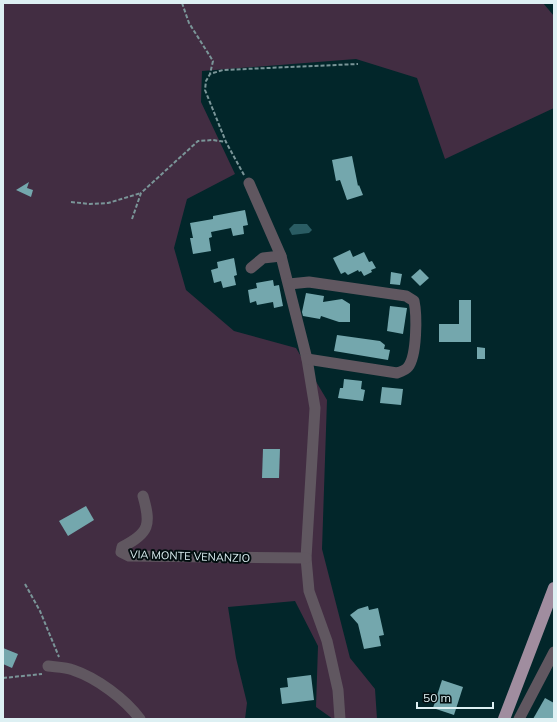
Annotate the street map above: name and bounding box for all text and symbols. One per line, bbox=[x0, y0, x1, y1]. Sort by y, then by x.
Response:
street label: VIA MONTE VENANZIO bbox=[130, 547, 250, 565]
scale bar bbox=[417, 684, 493, 710]
text: 50 m bbox=[423, 690, 451, 705]

